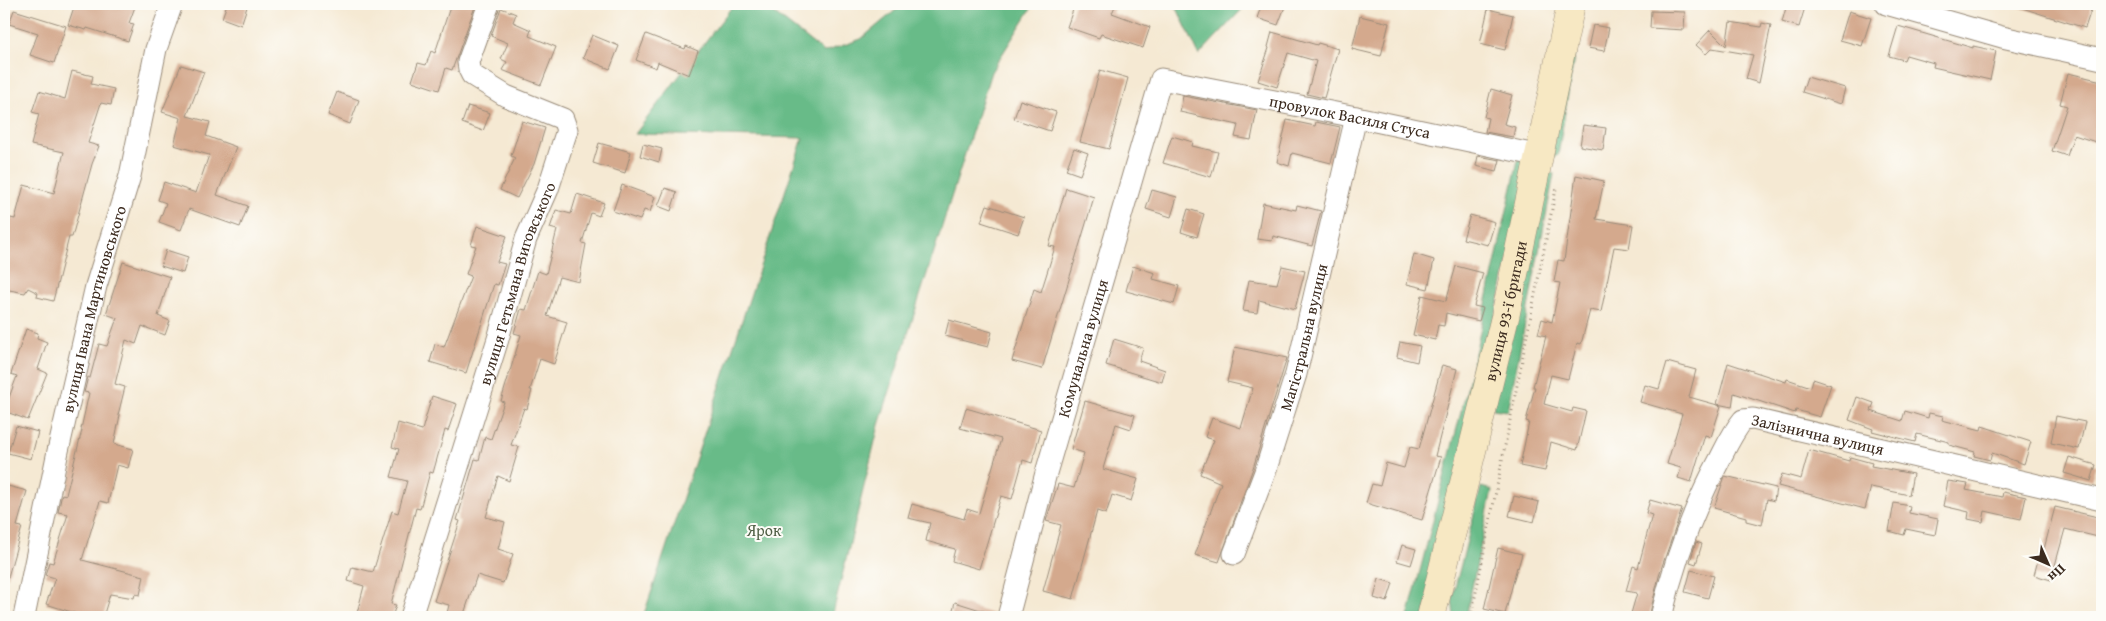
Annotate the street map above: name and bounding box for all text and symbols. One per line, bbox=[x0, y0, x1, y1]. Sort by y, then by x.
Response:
street label: провулок Василя Стуса bbox=[1267, 88, 1433, 145]
street label: вулиця Гетьмана Виговського bbox=[472, 179, 561, 388]
street label: вулиця Івана Мартиновського bbox=[55, 202, 132, 415]
street label: вулиця 93-ї бригади bbox=[1478, 238, 1533, 384]
street label: Магістральна вулиця bbox=[1273, 261, 1333, 414]
street label: Комунальна вулиця bbox=[1051, 276, 1114, 420]
street label: Залізнична вулиця bbox=[1749, 407, 1886, 461]
park label: Ярок bbox=[746, 518, 782, 542]
north arrow bbox=[2024, 538, 2074, 588]
text: Пн bbox=[2043, 560, 2071, 587]

